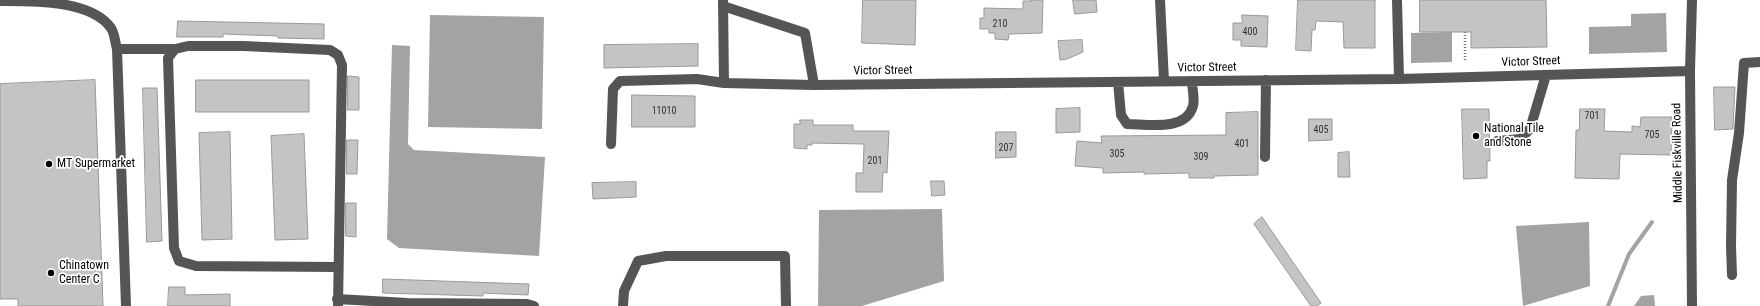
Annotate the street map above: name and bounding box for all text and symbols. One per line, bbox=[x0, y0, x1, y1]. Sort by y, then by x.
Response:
house number: 210 bbox=[993, 18, 1007, 30]
house number: 400 bbox=[1243, 26, 1257, 38]
street label: Victor Street bbox=[1501, 54, 1561, 70]
street label: Victor Street bbox=[1177, 60, 1237, 76]
street label: Victor Street bbox=[853, 63, 913, 79]
street label: Middle Fiskville Road bbox=[1670, 103, 1686, 203]
house number: 11010 bbox=[652, 105, 676, 117]
house number: 701 bbox=[1585, 110, 1599, 122]
place label: National Tile and Stone bbox=[1484, 122, 1544, 150]
house number: 405 bbox=[1314, 124, 1328, 136]
house number: 705 bbox=[1645, 129, 1659, 141]
marker: National Tile and Stone bbox=[1471, 131, 1481, 141]
house number: 401 bbox=[1235, 138, 1249, 150]
house number: 207 bbox=[999, 142, 1013, 154]
house number: 305 bbox=[1110, 148, 1124, 160]
house number: 309 bbox=[1194, 151, 1208, 163]
house number: 201 bbox=[868, 155, 882, 167]
place label: MT Supermarket bbox=[57, 157, 135, 171]
marker: MT Supermarket bbox=[44, 159, 54, 169]
place label: Chinatown Center C bbox=[59, 259, 109, 287]
marker: Chinatown Center C bbox=[46, 268, 56, 278]

